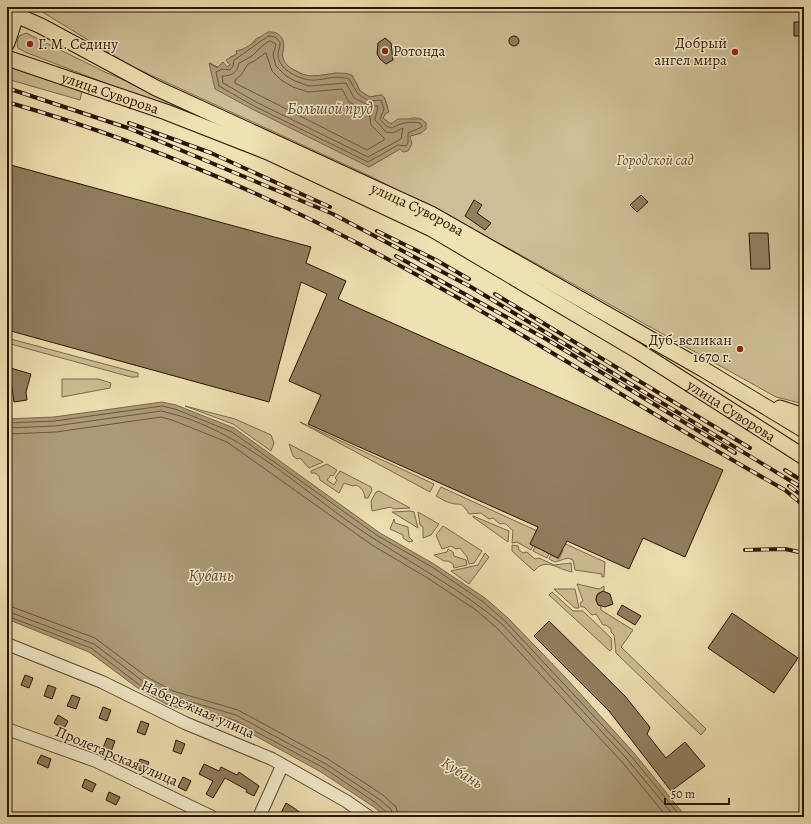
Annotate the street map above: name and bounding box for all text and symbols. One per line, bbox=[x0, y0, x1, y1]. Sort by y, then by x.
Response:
place label: Добрый ангел мира bbox=[654, 33, 727, 70]
place label: Г. М. Седину bbox=[38, 34, 118, 54]
marker: Г. М. Седину bbox=[25, 39, 35, 49]
place label: Ротонда bbox=[393, 41, 446, 61]
marker: Ротонда bbox=[380, 46, 390, 56]
marker: Добрый ангел мира bbox=[730, 47, 740, 57]
street label: улица Суворова bbox=[58, 67, 162, 119]
water label: Большой пруд bbox=[287, 98, 374, 120]
park label: Городской сад bbox=[616, 150, 694, 170]
street label: улица Суворова bbox=[367, 177, 468, 241]
place label: Дуб-великан 1670 г. bbox=[649, 330, 732, 367]
marker: Дуб-великан 1670 г. bbox=[735, 344, 745, 354]
street label: улица Суворова bbox=[682, 374, 780, 447]
water label: Кубань bbox=[188, 565, 234, 587]
street label: Набережная улица bbox=[138, 675, 258, 743]
street label: Пролетарская улица bbox=[53, 721, 181, 791]
water label: Кубань bbox=[437, 752, 487, 794]
scale bar bbox=[665, 780, 729, 806]
text: 50 m bbox=[671, 786, 695, 802]

